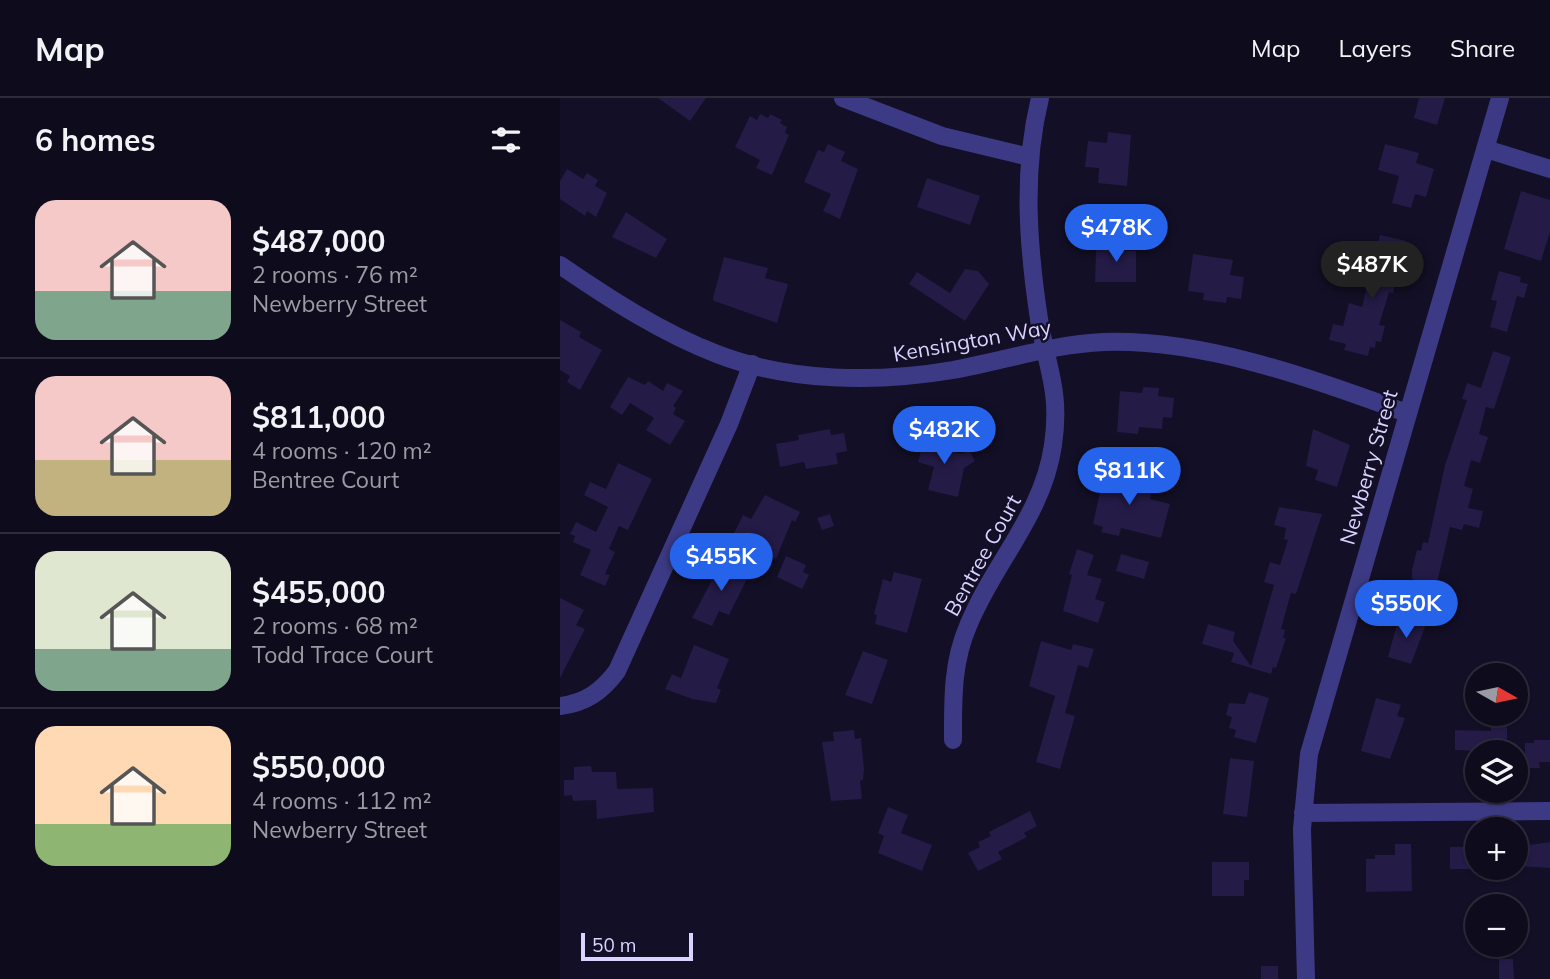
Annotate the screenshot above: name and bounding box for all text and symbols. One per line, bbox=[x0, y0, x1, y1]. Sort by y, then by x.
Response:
text: Map bbox=[35, 28, 105, 69]
text: Map bbox=[1251, 33, 1300, 63]
text: Layers bbox=[1338, 33, 1412, 63]
text: Share bbox=[1450, 33, 1515, 63]
text: 6 homes bbox=[35, 121, 156, 159]
icon: filters bbox=[487, 121, 525, 159]
pin: $478K bbox=[1067, 204, 1165, 264]
text: $478K bbox=[1081, 212, 1151, 241]
text: $487,000 bbox=[252, 222, 385, 260]
icon: home bbox=[91, 228, 175, 312]
pin: $487K bbox=[1323, 242, 1421, 301]
text: $487K bbox=[1337, 249, 1407, 278]
text: 2 rooms · 76 m² bbox=[252, 260, 418, 289]
text: Newberry Street bbox=[252, 289, 427, 318]
street label: Kensington Way bbox=[891, 313, 1053, 367]
street label: Newberry Street bbox=[1333, 387, 1403, 547]
text: $811,000 bbox=[252, 398, 385, 436]
icon: home bbox=[91, 404, 175, 488]
pin: $482K bbox=[895, 406, 993, 466]
text: $482K bbox=[909, 414, 979, 443]
text: 4 rooms · 120 m² bbox=[252, 436, 432, 465]
pin: $811K bbox=[1080, 448, 1178, 507]
text: $811K bbox=[1094, 455, 1164, 484]
text: Bentree Court bbox=[252, 465, 399, 494]
street label: Bentree Court bbox=[938, 490, 1026, 620]
pin: $455K bbox=[672, 533, 770, 593]
text: $455K bbox=[686, 541, 756, 570]
text: $455,000 bbox=[252, 573, 385, 611]
icon: home bbox=[91, 579, 175, 663]
pin: $550K bbox=[1357, 580, 1455, 640]
text: $550K bbox=[1371, 588, 1441, 617]
text: 2 rooms · 68 m² bbox=[252, 611, 418, 640]
text: Todd Trace Court bbox=[252, 640, 433, 669]
north arrow bbox=[1465, 663, 1528, 726]
map controls bbox=[1465, 663, 1528, 957]
button: layers bbox=[1465, 740, 1528, 803]
text: $550,000 bbox=[252, 748, 385, 786]
icon: home bbox=[91, 754, 175, 838]
text: 4 rooms · 112 m² bbox=[252, 786, 432, 815]
text: Newberry Street bbox=[252, 815, 427, 844]
button: + bbox=[1465, 817, 1528, 880]
button: − bbox=[1465, 894, 1528, 957]
scale bar bbox=[581, 930, 693, 962]
text: 50 m bbox=[592, 933, 636, 957]

